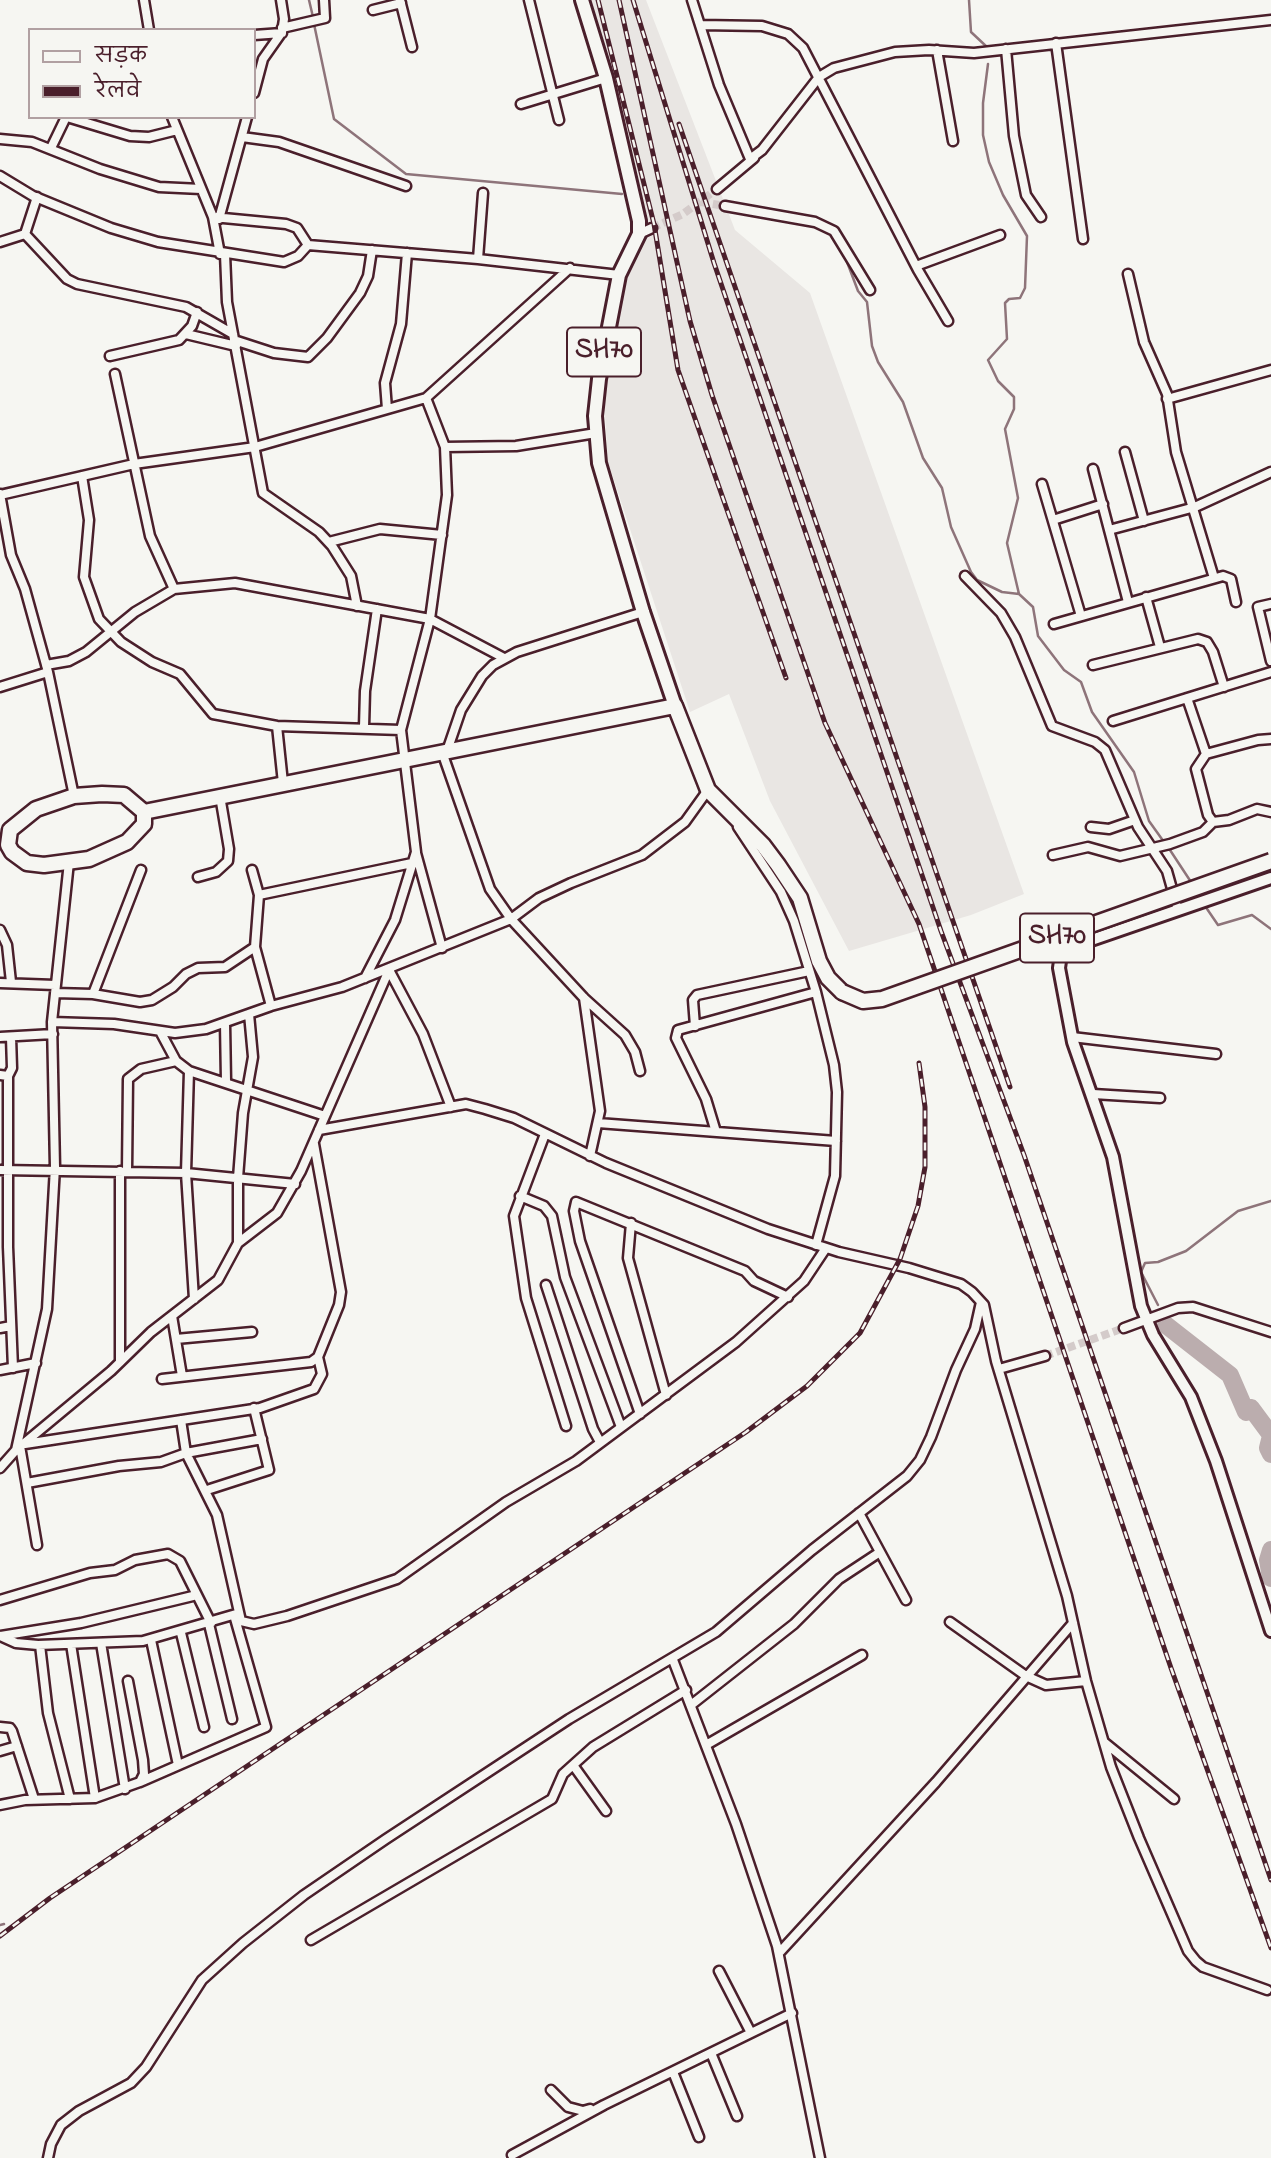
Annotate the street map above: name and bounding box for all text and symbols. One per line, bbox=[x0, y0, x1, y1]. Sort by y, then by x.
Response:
legend bbox=[28, 28, 256, 119]
text: सड़क bbox=[95, 42, 147, 72]
text: रेलवे bbox=[95, 77, 141, 107]
road number: SH70 bbox=[567, 328, 641, 376]
road number: SH70 bbox=[1020, 914, 1094, 962]

